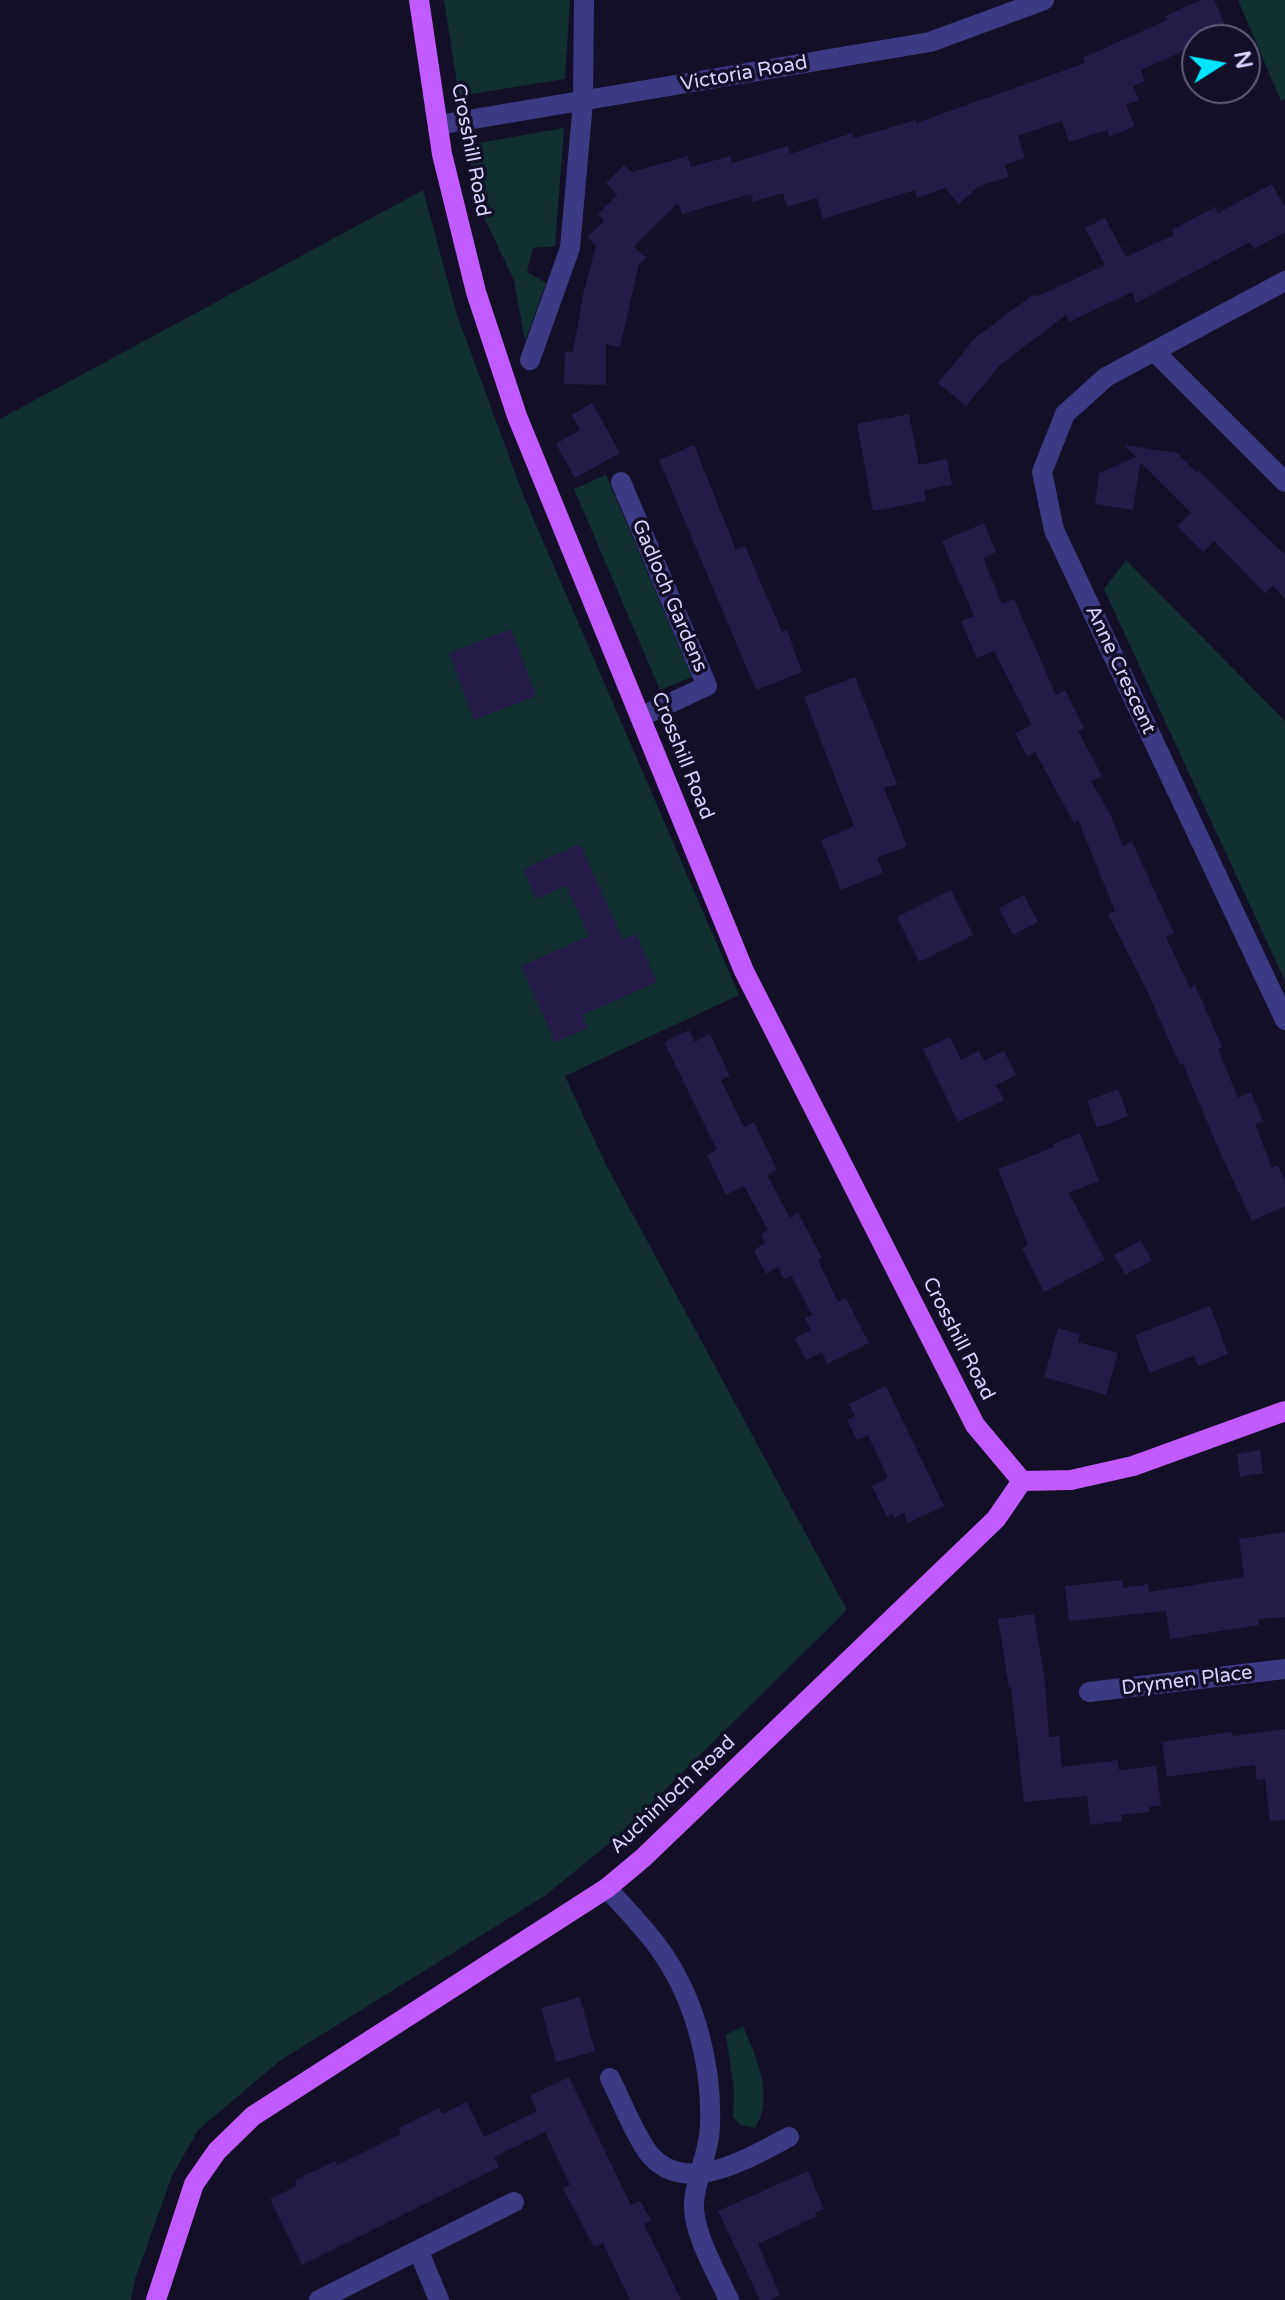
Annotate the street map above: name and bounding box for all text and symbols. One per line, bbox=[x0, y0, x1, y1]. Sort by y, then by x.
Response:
north arrow bbox=[1181, 24, 1261, 104]
text: N bbox=[1228, 49, 1257, 71]
street label: Victoria Road bbox=[679, 51, 809, 97]
street label: Crosshill Road bbox=[445, 81, 495, 219]
street label: Gadloch Gardens bbox=[626, 516, 712, 676]
street label: Anne Crescent bbox=[1080, 602, 1160, 738]
street label: Crosshill Road bbox=[646, 689, 718, 823]
street label: Crosshill Road bbox=[917, 1273, 999, 1405]
street label: Drymen Place bbox=[1120, 1661, 1254, 1701]
street label: Auchinloch Road bbox=[605, 1731, 741, 1859]

